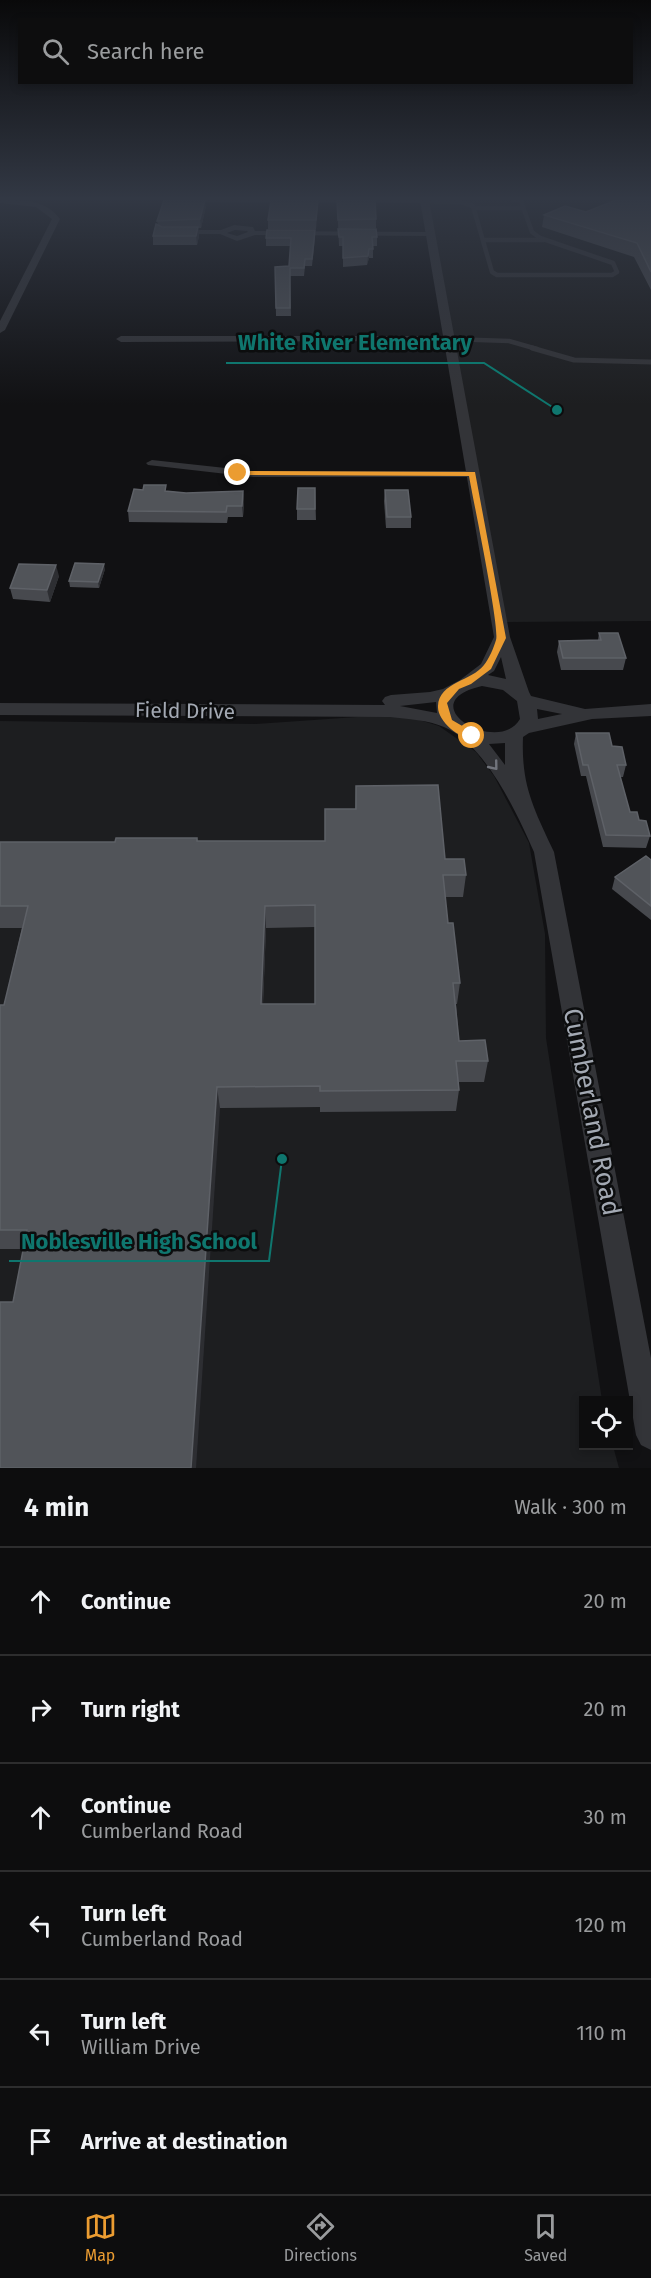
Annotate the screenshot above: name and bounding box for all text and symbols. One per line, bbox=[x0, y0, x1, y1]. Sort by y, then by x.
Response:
search box bbox=[18, 18, 633, 84]
icon: search bbox=[39, 35, 72, 68]
text: Search here bbox=[87, 38, 205, 65]
callout: White River Elementary bbox=[226, 323, 484, 363]
text: White River Elementary bbox=[238, 329, 473, 356]
route end bbox=[224, 459, 250, 485]
street label: Field Drive bbox=[135, 697, 235, 725]
route start bbox=[458, 722, 484, 748]
one-way arrow bbox=[487, 759, 498, 770]
street label: Cumberland Road bbox=[557, 1006, 627, 1218]
callout: Noblesville High School bbox=[9, 1221, 269, 1261]
text: Noblesville High School bbox=[21, 1228, 258, 1255]
map controls bbox=[579, 1396, 633, 1450]
button: locate bbox=[579, 1396, 633, 1450]
text: 4 min bbox=[24, 1492, 89, 1523]
text: Walk · 300 m bbox=[514, 1495, 627, 1519]
icon: ahead bbox=[24, 1585, 57, 1618]
text: Continue bbox=[81, 1588, 171, 1615]
text: 20 m bbox=[584, 1589, 627, 1613]
icon: right bbox=[24, 1693, 57, 1726]
text: Turn right bbox=[81, 1696, 180, 1723]
text: 20 m bbox=[584, 1697, 627, 1721]
text: Continue bbox=[81, 1792, 171, 1819]
icon: ahead bbox=[24, 1801, 57, 1834]
text: 30 m bbox=[583, 1805, 627, 1829]
text: Cumberland Road bbox=[81, 1819, 243, 1843]
text: Turn left bbox=[81, 1900, 166, 1927]
icon: left bbox=[24, 1909, 57, 1942]
text: 120 m bbox=[575, 1913, 627, 1937]
text: Cumberland Road bbox=[81, 1927, 243, 1951]
text: Turn left bbox=[81, 2008, 166, 2035]
icon: left bbox=[24, 2017, 57, 2050]
text: 110 m bbox=[576, 2021, 627, 2045]
text: William Drive bbox=[81, 2035, 201, 2059]
icon: arrive bbox=[24, 2125, 57, 2158]
text: Arrive at destination bbox=[81, 2128, 288, 2155]
tab: Map bbox=[84, 2210, 117, 2265]
tab: Directions bbox=[284, 2210, 357, 2265]
tab: Saved bbox=[524, 2210, 567, 2265]

